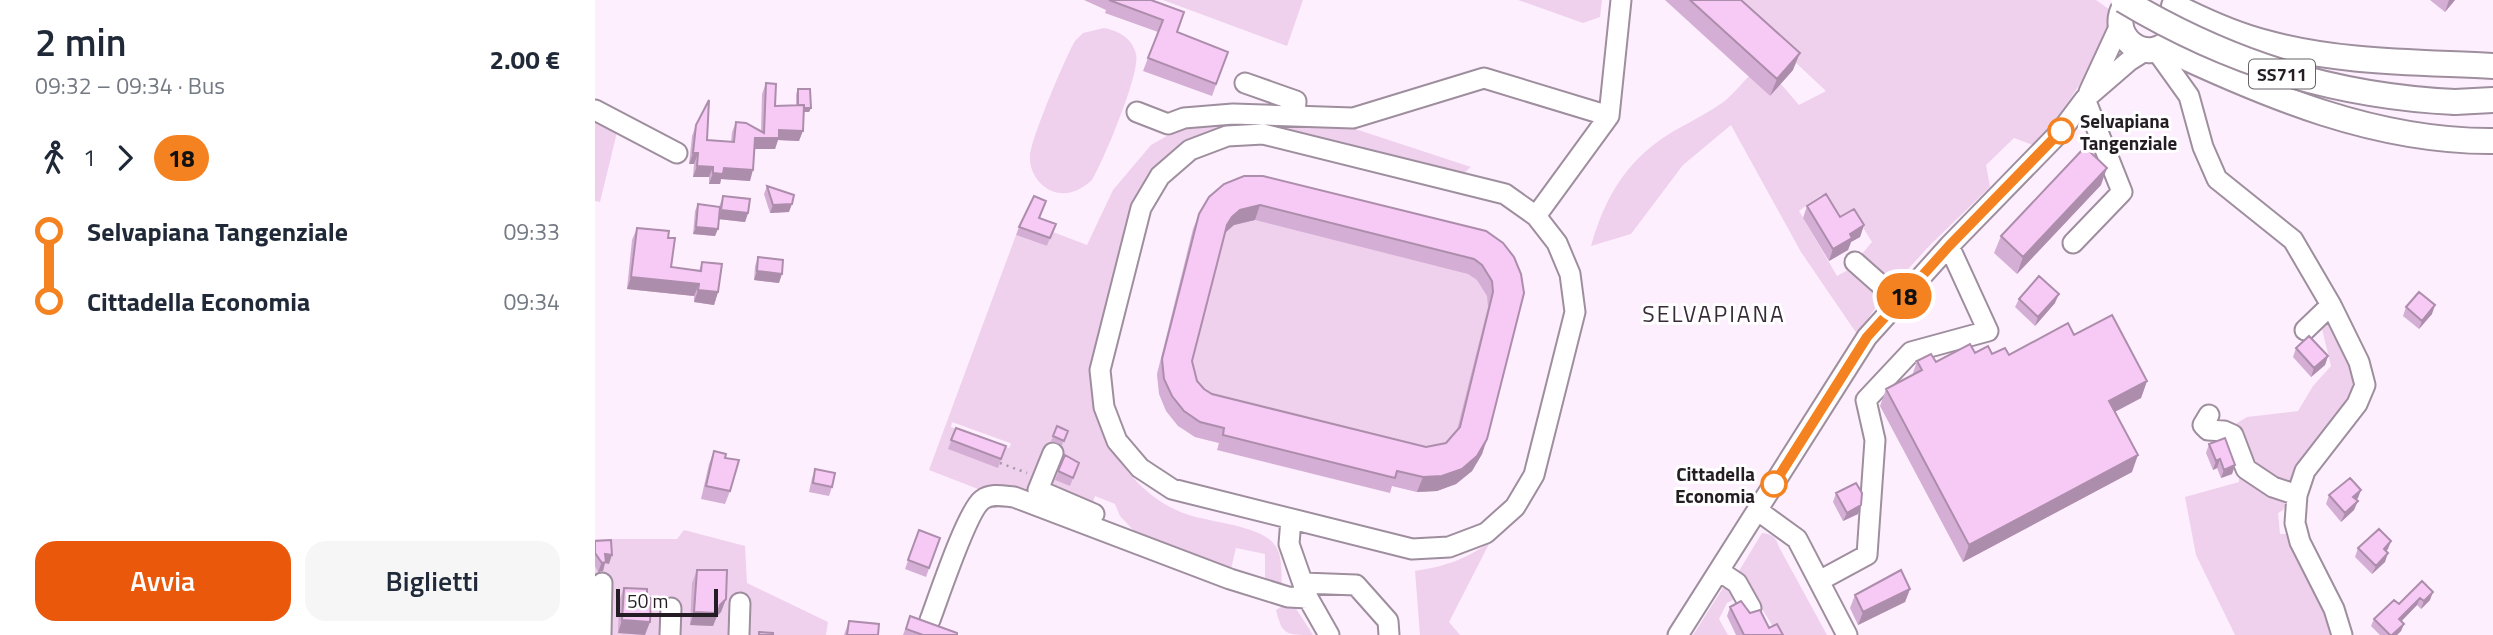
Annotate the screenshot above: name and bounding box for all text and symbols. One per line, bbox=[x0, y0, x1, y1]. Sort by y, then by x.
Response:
text: 2 min bbox=[35, 13, 126, 71]
text: 2.00 € bbox=[489, 40, 560, 79]
road number: SS711 bbox=[2249, 60, 2315, 88]
text: 09:32 – 09:34 · Bus bbox=[35, 68, 225, 103]
place label: Selvapiana Tangenziale bbox=[2080, 106, 2178, 157]
marker: Selvapiana Tangenziale bbox=[2048, 118, 2074, 144]
icon: walk bbox=[35, 139, 73, 177]
icon: forward bbox=[106, 139, 144, 177]
text: 1 bbox=[83, 140, 96, 175]
text: 18 bbox=[168, 140, 195, 176]
text: Selvapiana Tangenziale bbox=[87, 212, 348, 251]
text: 09:33 bbox=[503, 214, 560, 249]
line badge: 18 bbox=[1873, 273, 1935, 319]
text: 18 bbox=[1891, 278, 1917, 314]
text: Cittadella Economia bbox=[87, 282, 310, 321]
text: 09:34 bbox=[503, 284, 560, 319]
district label: SELVAPIANA bbox=[1642, 296, 1786, 331]
place label: Cittadella Economia bbox=[1675, 459, 1755, 510]
marker: Cittadella Economia bbox=[1761, 471, 1787, 497]
button: Avvia bbox=[35, 541, 291, 621]
button: Biglietti bbox=[305, 541, 560, 621]
scale bar bbox=[616, 586, 717, 618]
text: 50 m bbox=[627, 586, 668, 615]

